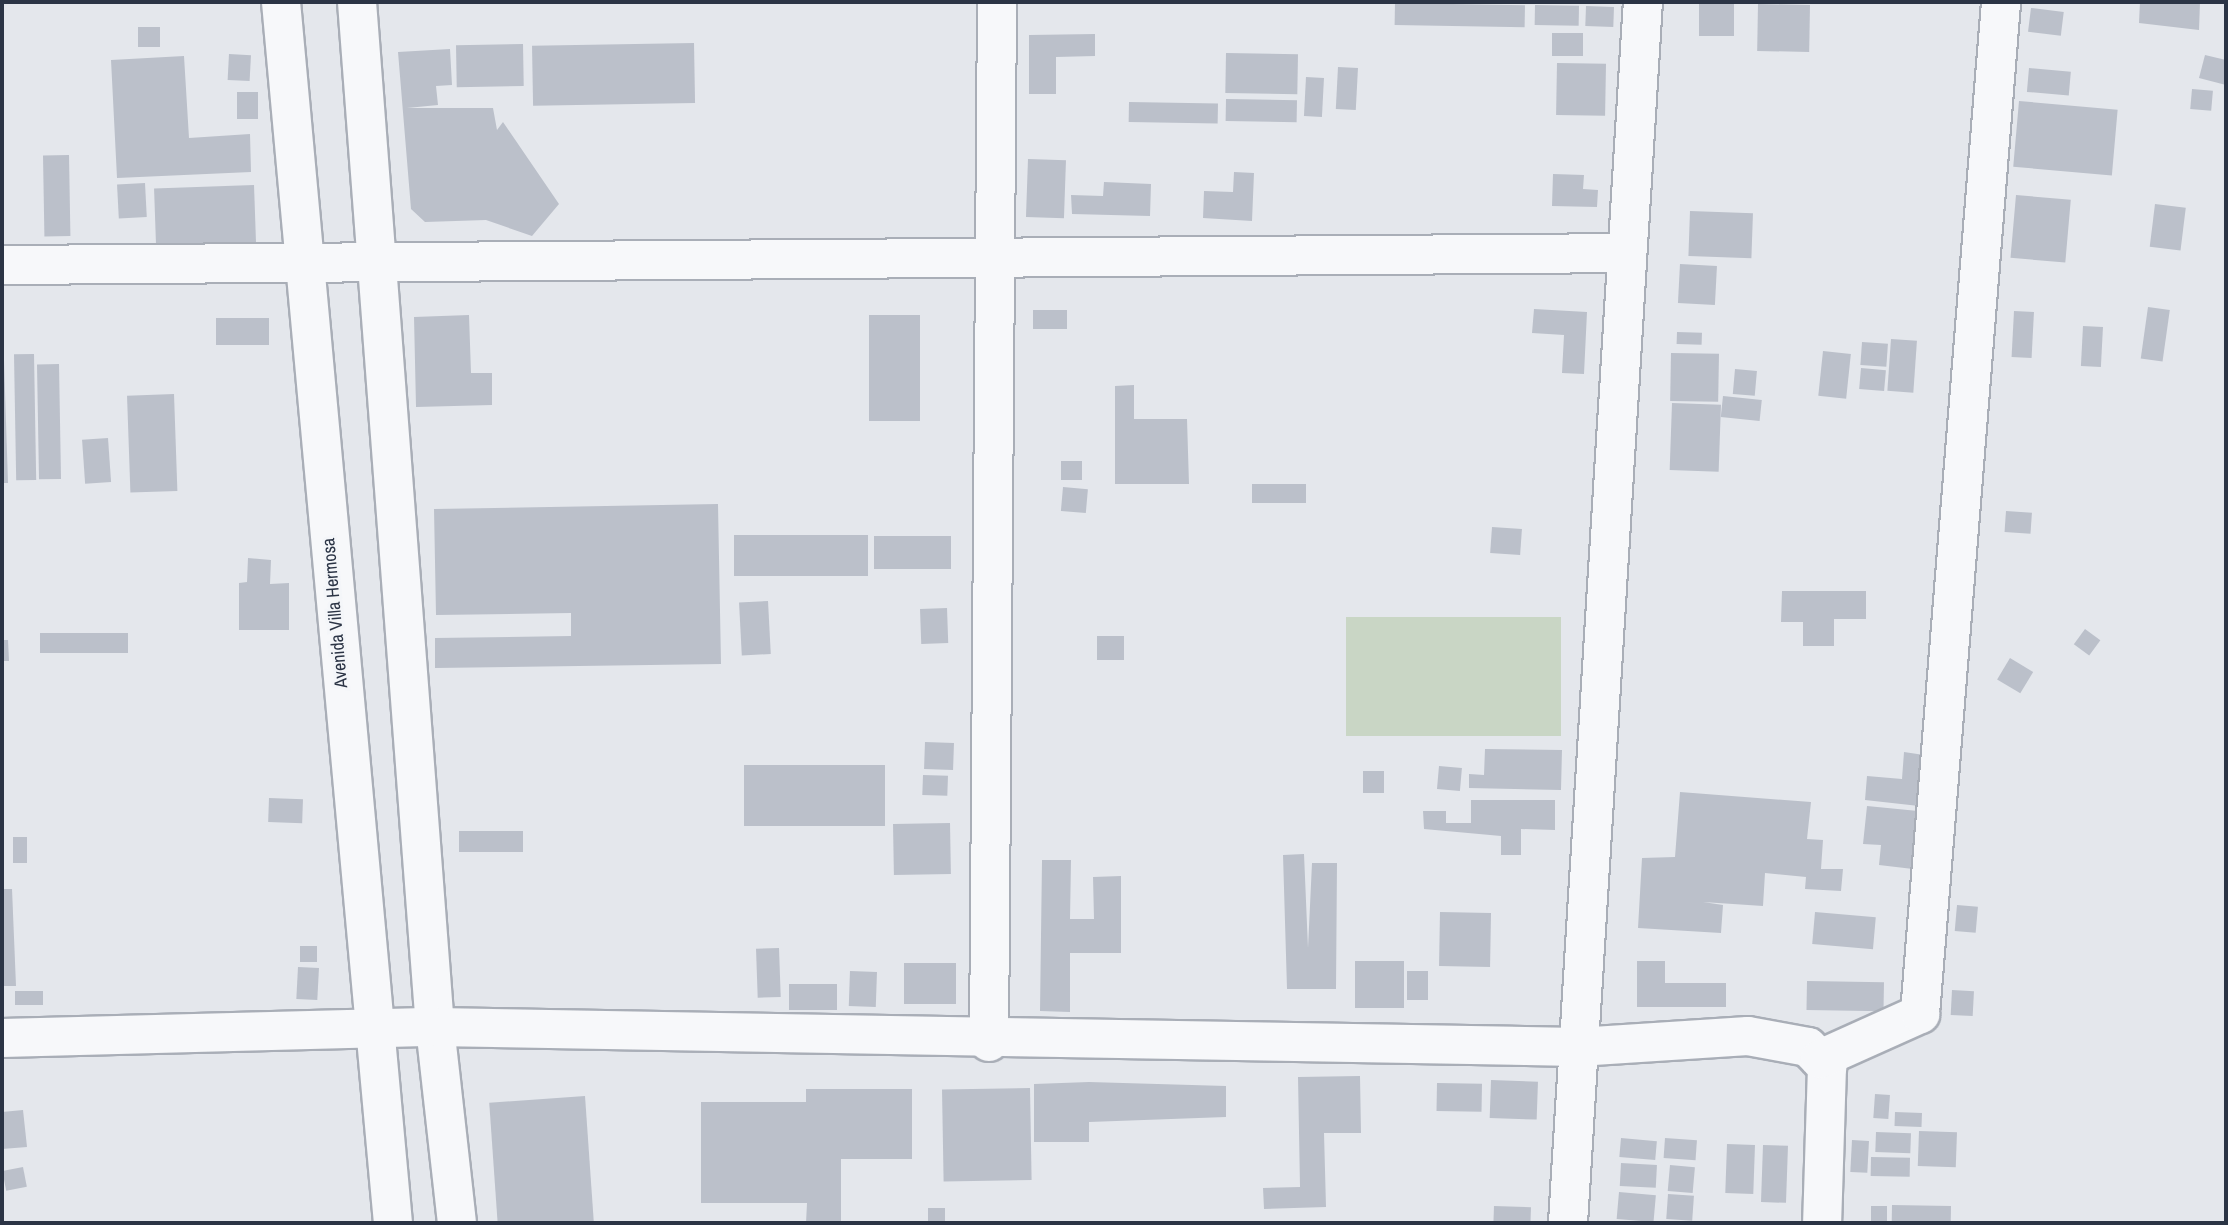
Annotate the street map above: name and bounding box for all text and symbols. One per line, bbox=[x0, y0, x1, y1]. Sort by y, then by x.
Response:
street label: Avenida Villa Hermosa bbox=[318, 537, 352, 689]

